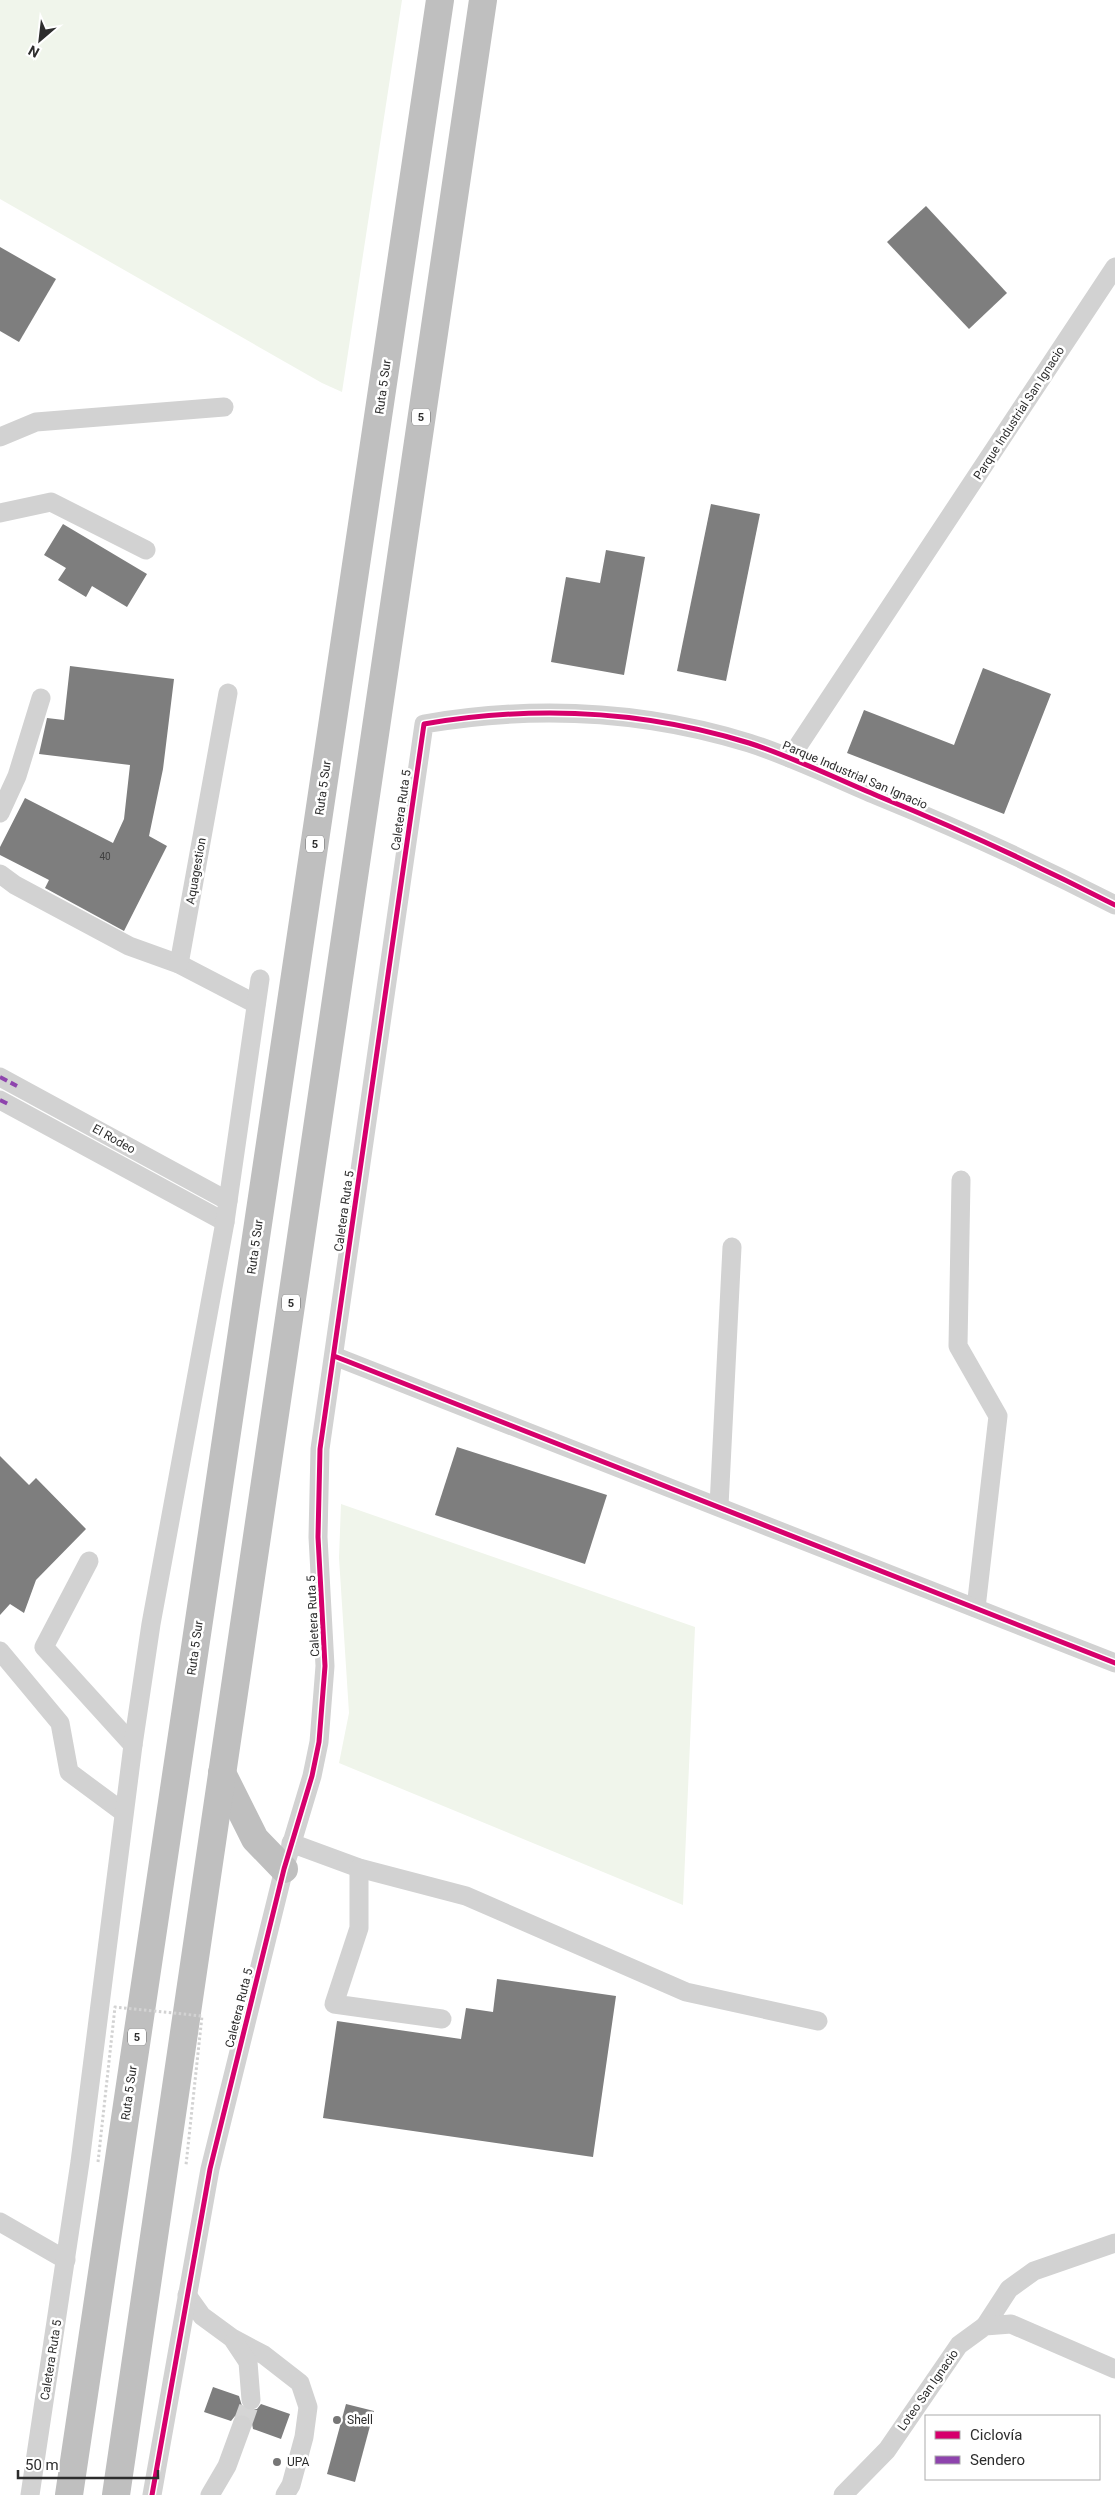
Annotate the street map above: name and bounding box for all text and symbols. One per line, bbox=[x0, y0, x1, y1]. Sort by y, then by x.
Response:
north arrow bbox=[15, 15, 65, 65]
text: N bbox=[26, 42, 42, 61]
street label: Parque Industrial San Ignacio bbox=[971, 344, 1067, 482]
street label: Ruta 5 Sur bbox=[372, 359, 394, 415]
road number: 5 bbox=[412, 408, 430, 426]
street label: Parque Industrial San Ignacio bbox=[780, 738, 930, 812]
street label: Ruta 5 Sur bbox=[312, 760, 334, 816]
street label: Caletera Ruta 5 bbox=[388, 768, 414, 851]
road number: 5 bbox=[306, 836, 324, 852]
street label: Aquagestion bbox=[183, 837, 209, 905]
house number: 40 bbox=[99, 851, 111, 862]
street label: El Rodeo bbox=[90, 1121, 138, 1157]
street label: Caletera Ruta 5 bbox=[331, 1169, 357, 1252]
street label: Ruta 5 Sur bbox=[244, 1219, 266, 1275]
road number: 5 bbox=[282, 1295, 300, 1312]
street label: Caletera Ruta 5 bbox=[304, 1575, 322, 1657]
street label: Ruta 5 Sur bbox=[184, 1620, 206, 1676]
street label: Caletera Ruta 5 bbox=[222, 1967, 256, 2049]
road number: 5 bbox=[128, 2028, 146, 2045]
street label: Ruta 5 Sur bbox=[118, 2065, 140, 2121]
street label: Caletera Ruta 5 bbox=[38, 2318, 64, 2401]
street label: Loteo San Ignacio bbox=[895, 2347, 961, 2433]
place label: Shell bbox=[347, 2413, 373, 2427]
marker: Shell bbox=[331, 2414, 343, 2426]
legend bbox=[925, 2415, 1100, 2480]
text: Ciclovía bbox=[970, 2426, 1023, 2444]
scale bar bbox=[18, 2448, 158, 2480]
text: Sendero bbox=[970, 2451, 1025, 2469]
place label: UPA bbox=[287, 2455, 310, 2469]
text: 50 m bbox=[25, 2456, 59, 2474]
marker: UPA bbox=[271, 2456, 283, 2468]

